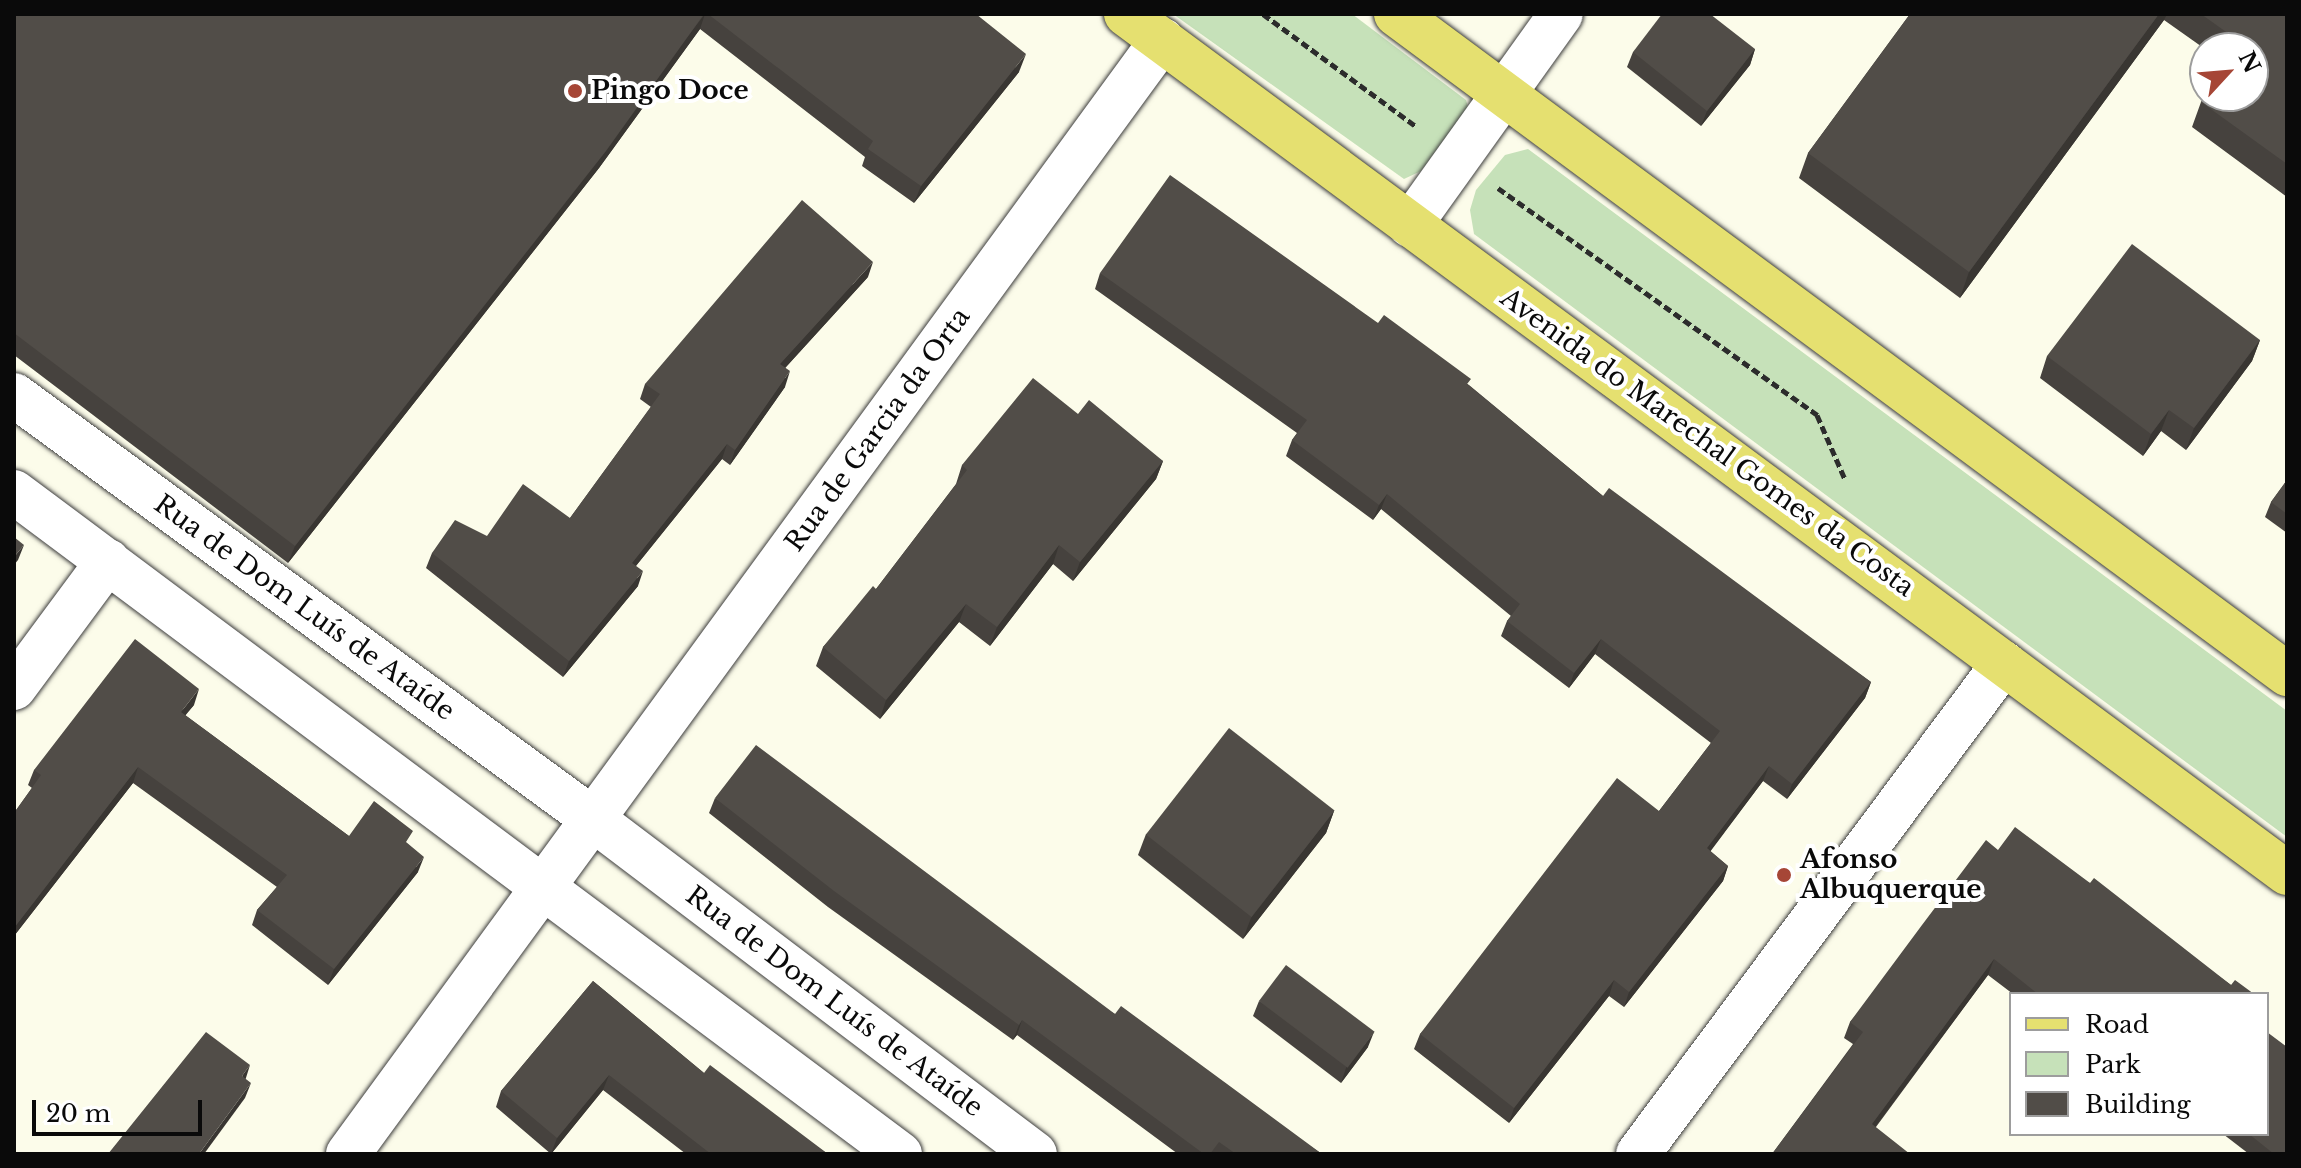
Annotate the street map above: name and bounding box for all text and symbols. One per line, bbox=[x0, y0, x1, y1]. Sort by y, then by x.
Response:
north arrow bbox=[2189, 32, 2269, 112]
text: N bbox=[2233, 47, 2266, 77]
place label: Pingo Doce bbox=[591, 75, 749, 107]
marker: Pingo Doce bbox=[566, 82, 584, 100]
street label: Avenida do Marechal Gomes da Costa bbox=[1494, 282, 1920, 604]
street label: Rua de Garcia da Orta bbox=[779, 302, 977, 558]
street label: Rua de Dom Luís de Ataíde bbox=[147, 488, 461, 728]
place label: Afonso Albuquerque bbox=[1800, 844, 1981, 906]
marker: Afonso Albuquerque bbox=[1775, 866, 1793, 884]
street label: Rua de Dom Luís de Ataíde bbox=[679, 880, 989, 1124]
legend bbox=[2009, 992, 2269, 1136]
text: Road bbox=[2085, 1010, 2149, 1039]
text: Park bbox=[2085, 1050, 2141, 1079]
scale bar bbox=[36, 1084, 206, 1134]
text: Building bbox=[2085, 1090, 2191, 1119]
text: 20 m bbox=[46, 1099, 111, 1128]

